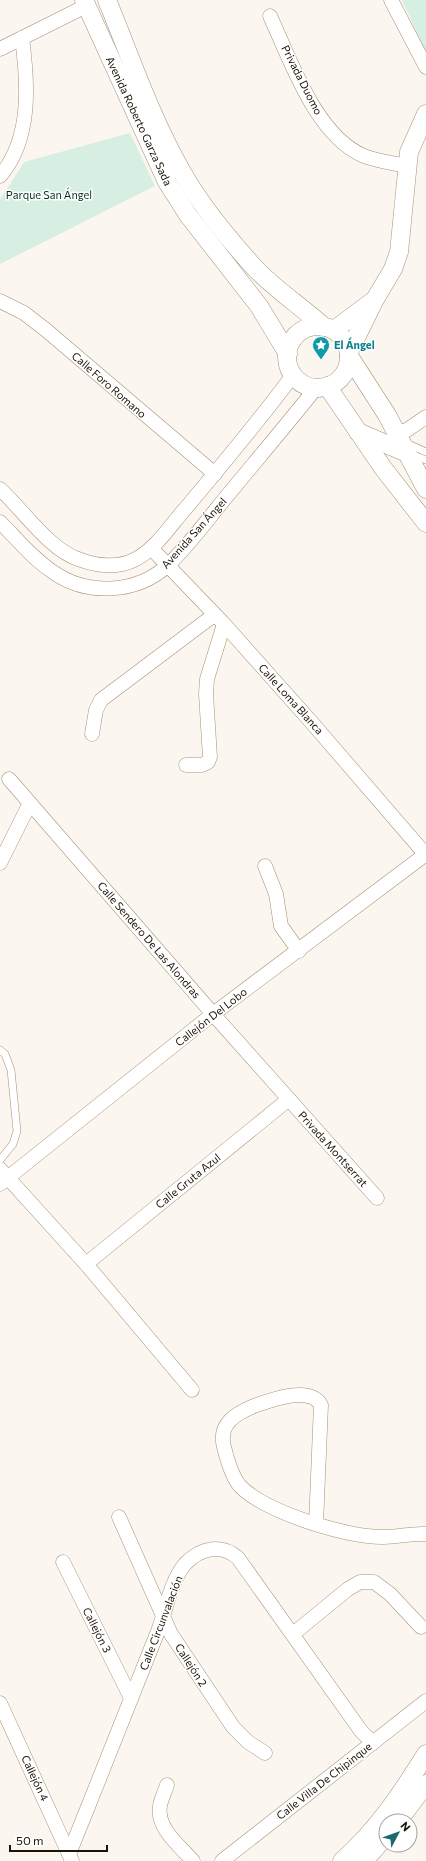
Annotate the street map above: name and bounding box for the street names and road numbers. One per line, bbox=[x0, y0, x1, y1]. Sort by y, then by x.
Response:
street label: Privada Duomo bbox=[279, 43, 326, 117]
street label: Avenida Roberto Garza Sada bbox=[104, 54, 175, 187]
street label: Calle Foro Romano bbox=[70, 349, 149, 421]
street label: Avenida San Ángel bbox=[158, 494, 229, 571]
street label: Calle Loma Blanca bbox=[256, 661, 326, 737]
street label: Calle Sendero De Las Alondras bbox=[95, 879, 204, 1001]
street label: Callejón Del Lobo bbox=[172, 984, 249, 1049]
street label: Privada Montserrat bbox=[296, 1108, 371, 1190]
street label: Calle Gruta Azul bbox=[153, 1150, 223, 1211]
street label: Calle Circunvalación bbox=[137, 1574, 185, 1672]
street label: Callejón 3 bbox=[81, 1605, 114, 1654]
street label: Callejón 2 bbox=[173, 1641, 210, 1689]
street label: Calle Villa De Chipinque bbox=[273, 1739, 374, 1822]
street label: Callejón 4 bbox=[19, 1753, 52, 1803]

